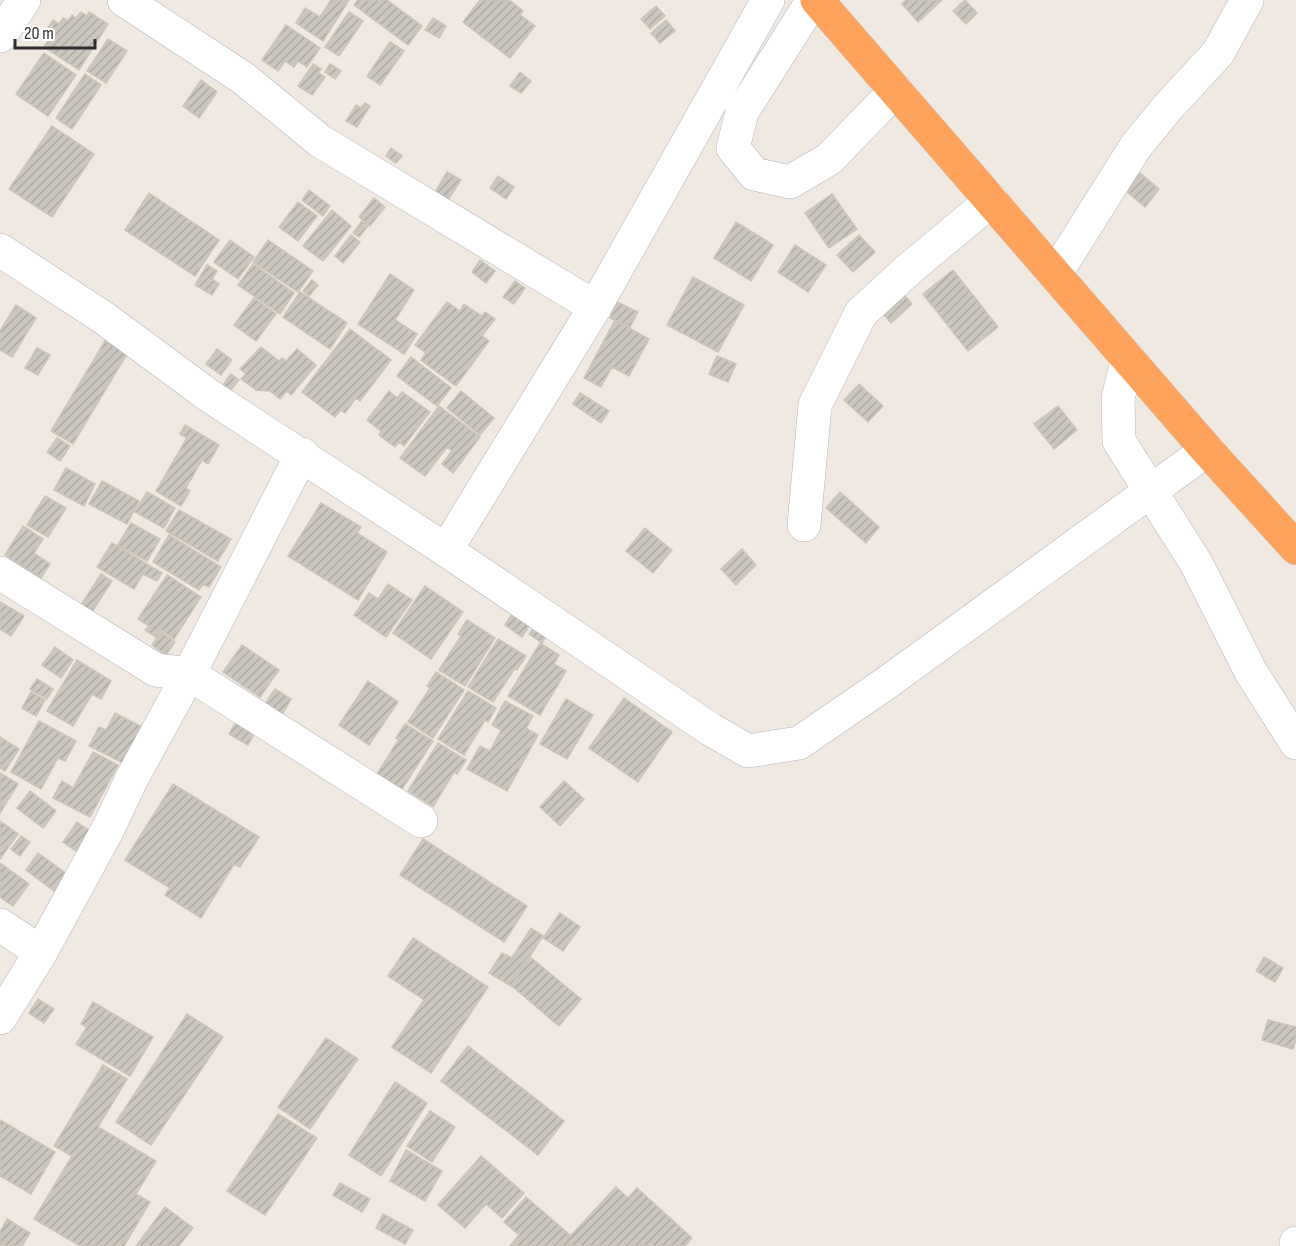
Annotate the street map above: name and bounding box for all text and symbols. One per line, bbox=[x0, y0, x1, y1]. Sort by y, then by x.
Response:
scale bar bbox=[15, 12, 94, 50]
text: 20 m bbox=[24, 23, 54, 44]

